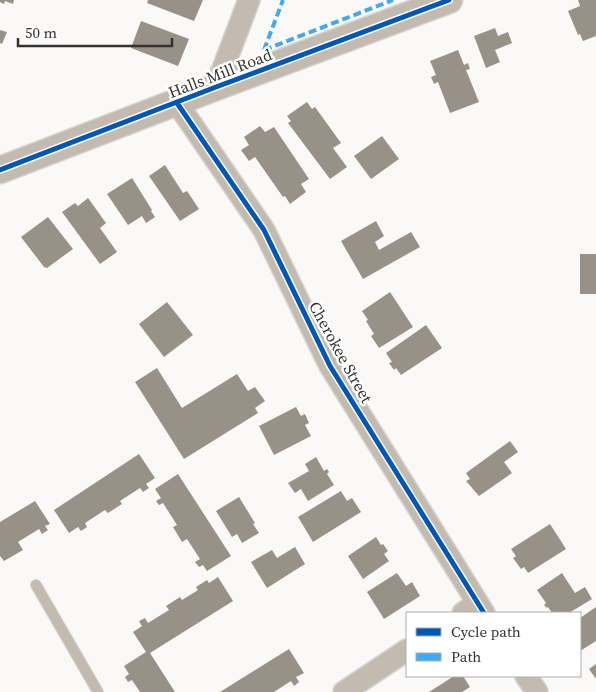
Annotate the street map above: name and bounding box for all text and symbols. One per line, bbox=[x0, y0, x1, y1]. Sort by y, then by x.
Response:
scale bar bbox=[18, 15, 171, 47]
text: 50 m bbox=[25, 22, 57, 43]
street label: Halls Mill Road bbox=[165, 43, 275, 103]
street label: Cherokee Street bbox=[304, 297, 378, 407]
legend bbox=[406, 612, 581, 677]
text: Cycle path bbox=[451, 621, 521, 642]
text: Path bbox=[451, 646, 481, 667]

